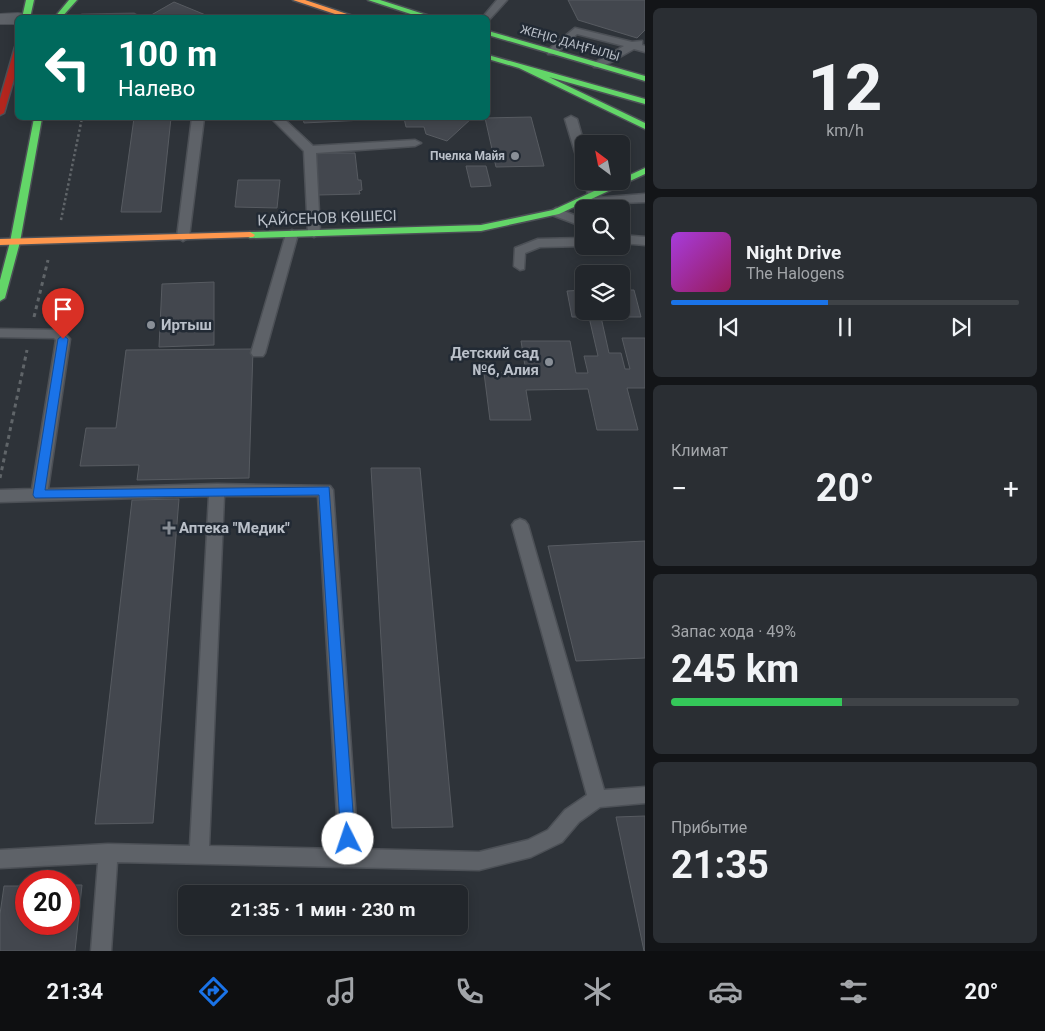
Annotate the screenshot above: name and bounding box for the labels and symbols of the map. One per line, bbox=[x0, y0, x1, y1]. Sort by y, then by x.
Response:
street label: ЖЕҢІС ДАҢҒЫЛЫ bbox=[519, 22, 621, 64]
north arrow bbox=[575, 135, 630, 190]
place label: Пчелка Майя bbox=[430, 149, 505, 163]
marker: Пчелка Майя bbox=[509, 150, 521, 162]
street label: ҚАЙСЕНОВ КӨШЕСІ bbox=[257, 207, 397, 229]
pin bbox=[42, 288, 84, 339]
place label: Иртыш bbox=[161, 316, 212, 334]
marker: Иртыш bbox=[145, 319, 157, 331]
place label: Детский сад №6, Алия bbox=[450, 344, 540, 379]
marker: Детский сад №6, Алия bbox=[543, 356, 555, 368]
place label: Аптека "Медик" bbox=[179, 519, 290, 537]
marker: Аптека "Медик" bbox=[163, 522, 175, 534]
position arrow bbox=[321, 812, 373, 864]
speed limit sign: 20 bbox=[15, 870, 80, 935]

